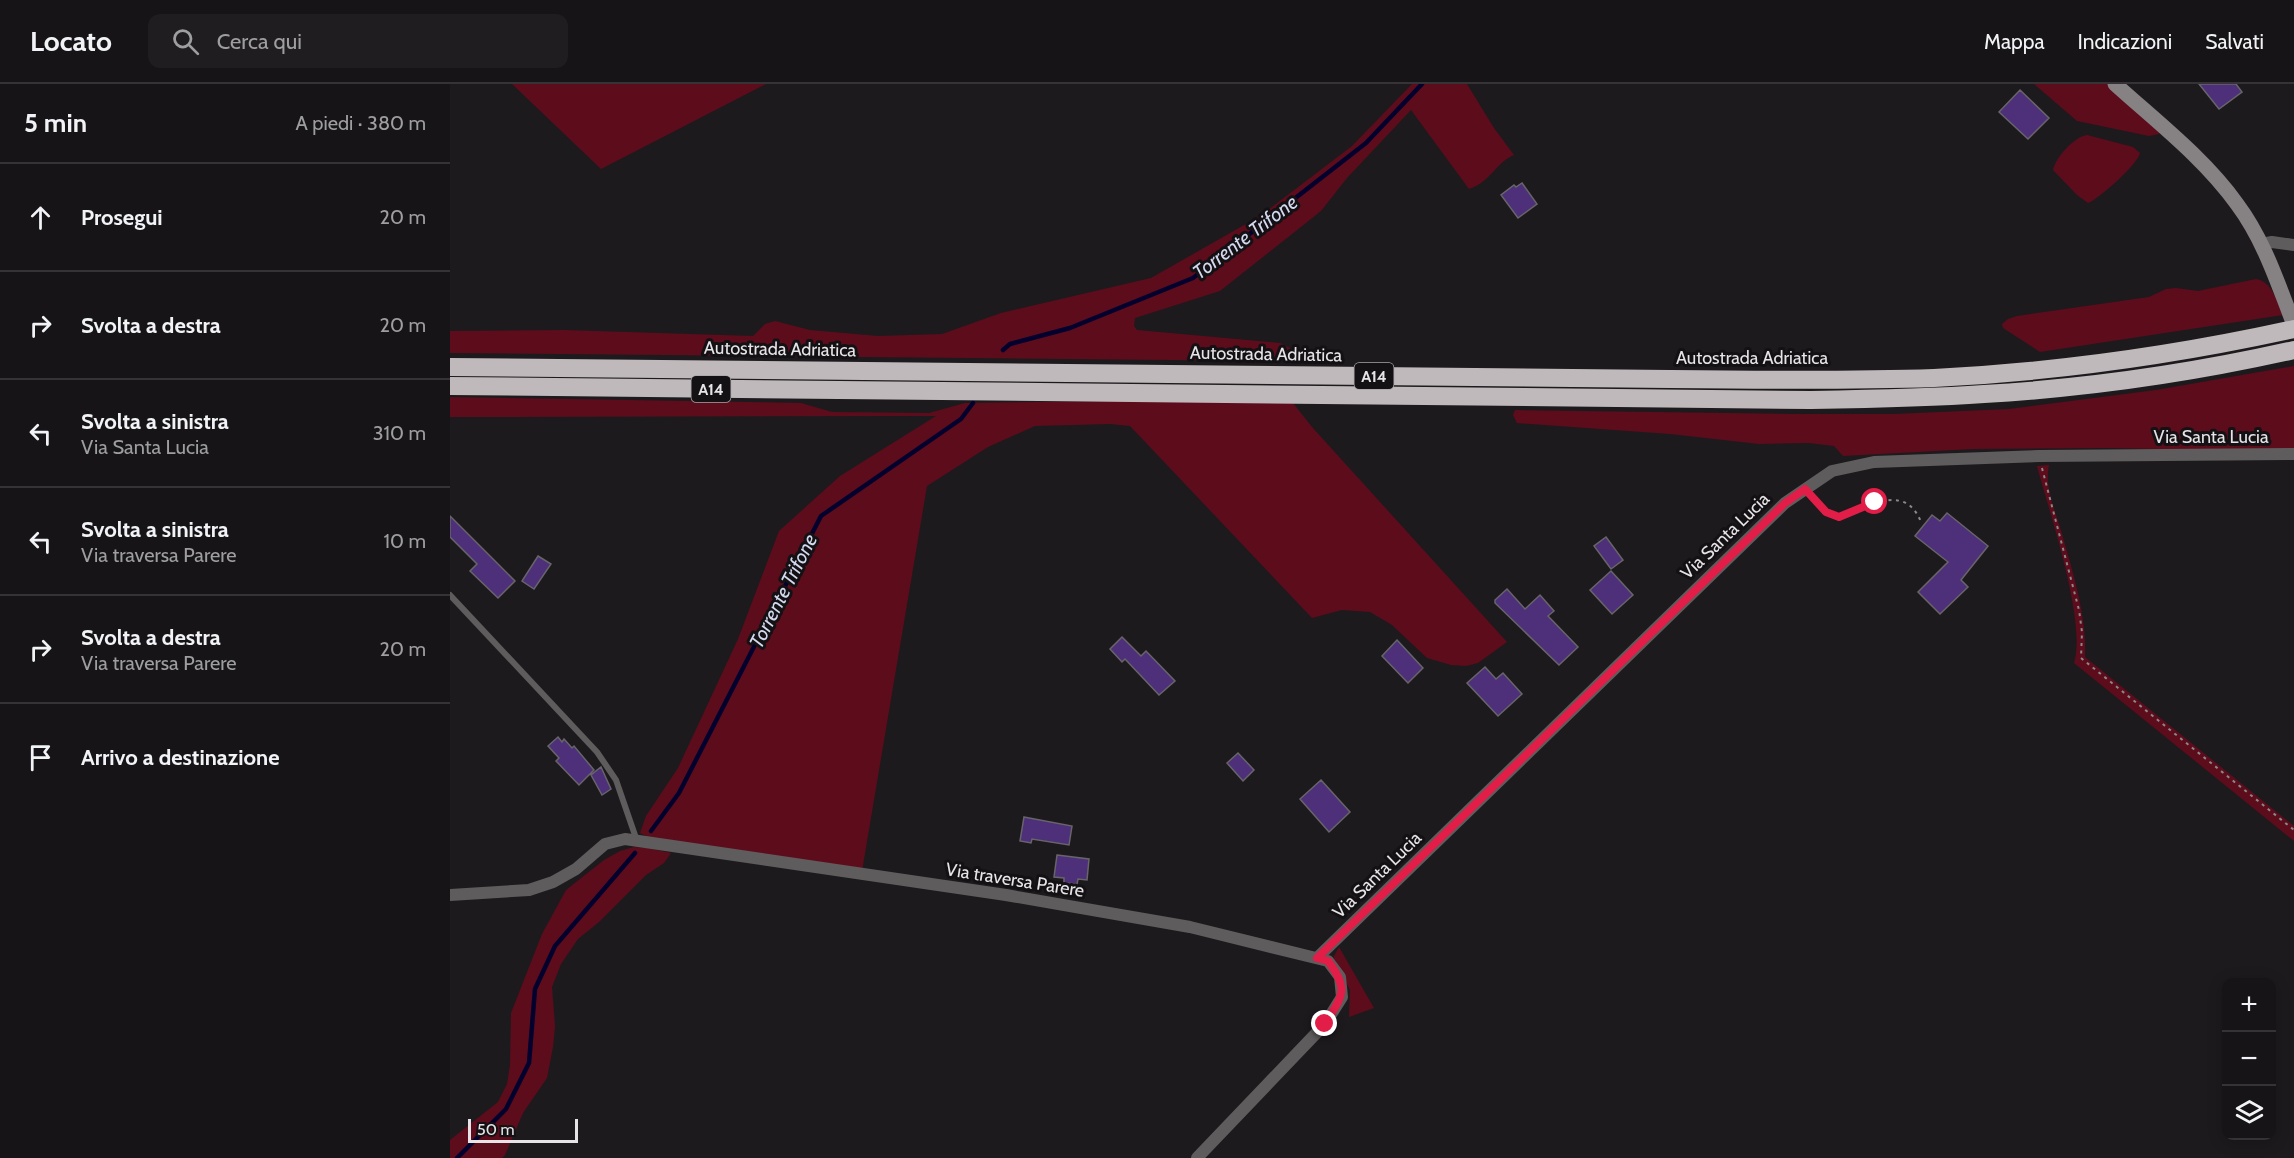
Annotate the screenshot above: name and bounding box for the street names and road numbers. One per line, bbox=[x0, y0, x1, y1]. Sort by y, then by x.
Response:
street label: Autostrada Adriatica bbox=[704, 337, 857, 361]
street label: Autostrada Adriatica bbox=[1190, 342, 1343, 366]
street label: Autostrada Adriatica bbox=[1676, 347, 1828, 369]
road number: A14 bbox=[1354, 363, 1394, 389]
road number: A14 bbox=[692, 376, 730, 402]
street label: Via Santa Lucia bbox=[2153, 426, 2269, 448]
street label: Via Santa Lucia bbox=[1676, 488, 1774, 584]
street label: Via Santa Lucia bbox=[1328, 827, 1426, 923]
street label: Via traversa Parere bbox=[944, 858, 1086, 902]

